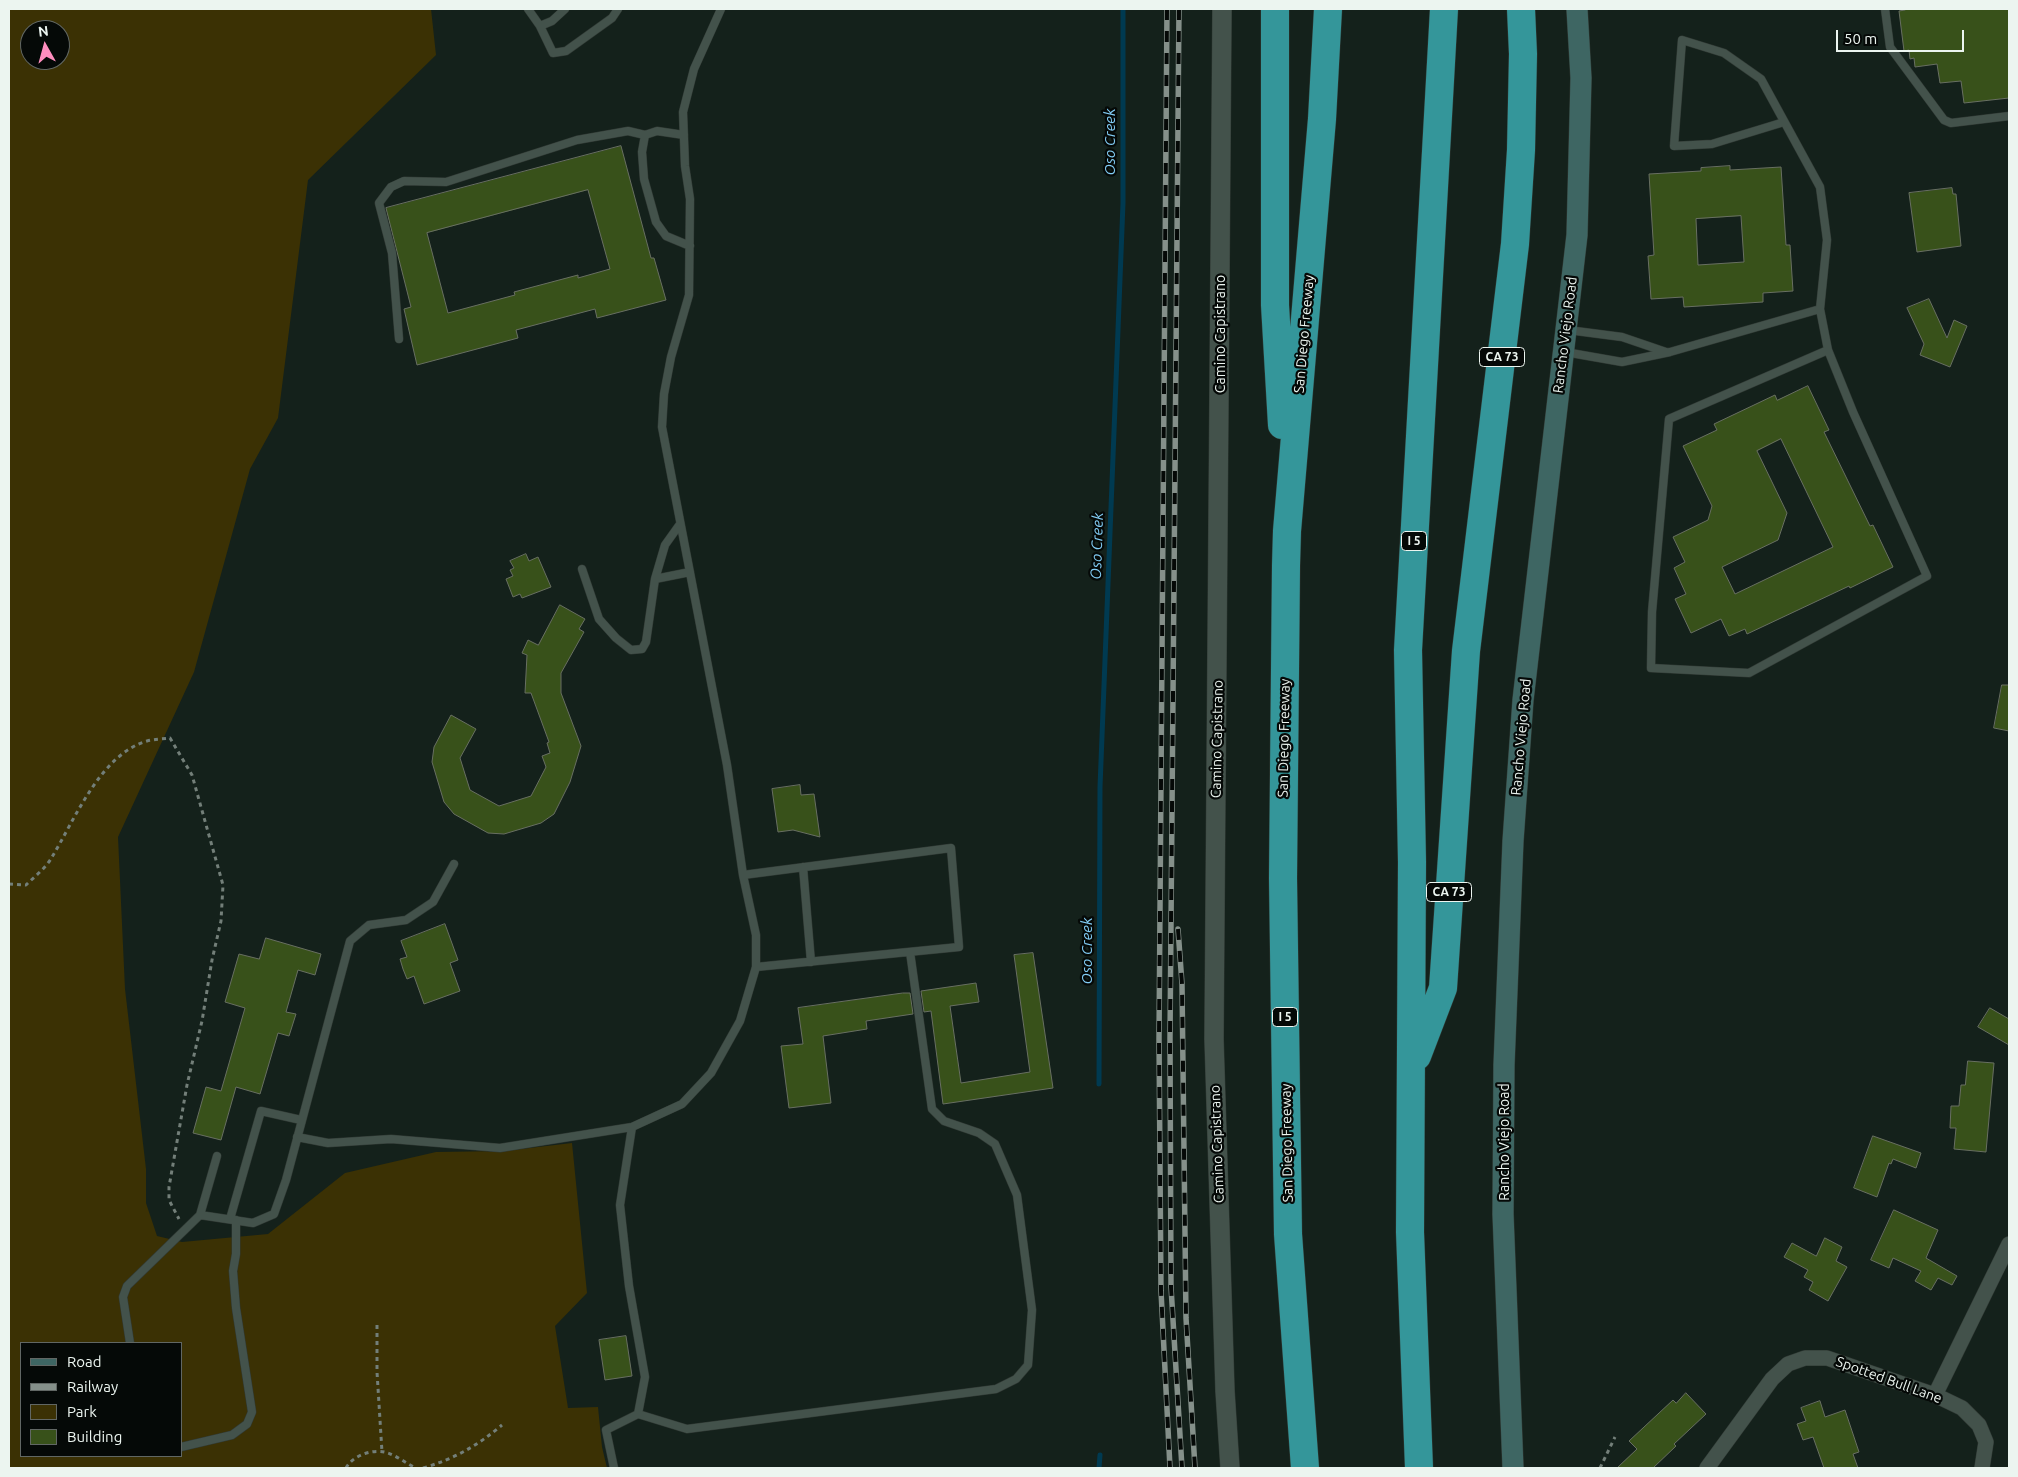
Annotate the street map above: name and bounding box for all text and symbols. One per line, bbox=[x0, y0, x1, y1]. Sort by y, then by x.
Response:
north arrow bbox=[20, 20, 70, 70]
scale bar bbox=[1838, 20, 1966, 52]
text: N bbox=[37, 23, 49, 40]
text: 50 m bbox=[1844, 30, 1877, 47]
water label: Oso Creek bbox=[1101, 108, 1119, 176]
street label: San Diego Freeway bbox=[1290, 274, 1318, 394]
street label: Camino Capistrano bbox=[1212, 275, 1228, 393]
street label: Rancho Viejo Road bbox=[1550, 276, 1580, 394]
road number: CA 73 bbox=[1480, 348, 1524, 367]
water label: Oso Creek bbox=[1087, 512, 1107, 580]
road number: I 5 bbox=[1402, 532, 1426, 550]
street label: San Diego Freeway bbox=[1275, 678, 1293, 798]
street label: Rancho Viejo Road bbox=[1508, 678, 1534, 796]
street label: Camino Capistrano bbox=[1208, 680, 1226, 798]
road number: CA 73 bbox=[1426, 882, 1472, 902]
water label: Oso Creek bbox=[1078, 917, 1096, 985]
road number: I 5 bbox=[1272, 1008, 1298, 1026]
street label: San Diego Freeway bbox=[1278, 1083, 1296, 1203]
street label: Rancho Viejo Road bbox=[1496, 1083, 1512, 1201]
street label: Camino Capistrano bbox=[1207, 1085, 1227, 1203]
legend bbox=[20, 1342, 182, 1457]
text: Road bbox=[67, 1353, 102, 1370]
street label: Spotted Bull Lane bbox=[1834, 1353, 1944, 1407]
text: Railway bbox=[67, 1378, 118, 1395]
text: Park bbox=[67, 1403, 97, 1420]
text: Building bbox=[67, 1428, 122, 1445]

